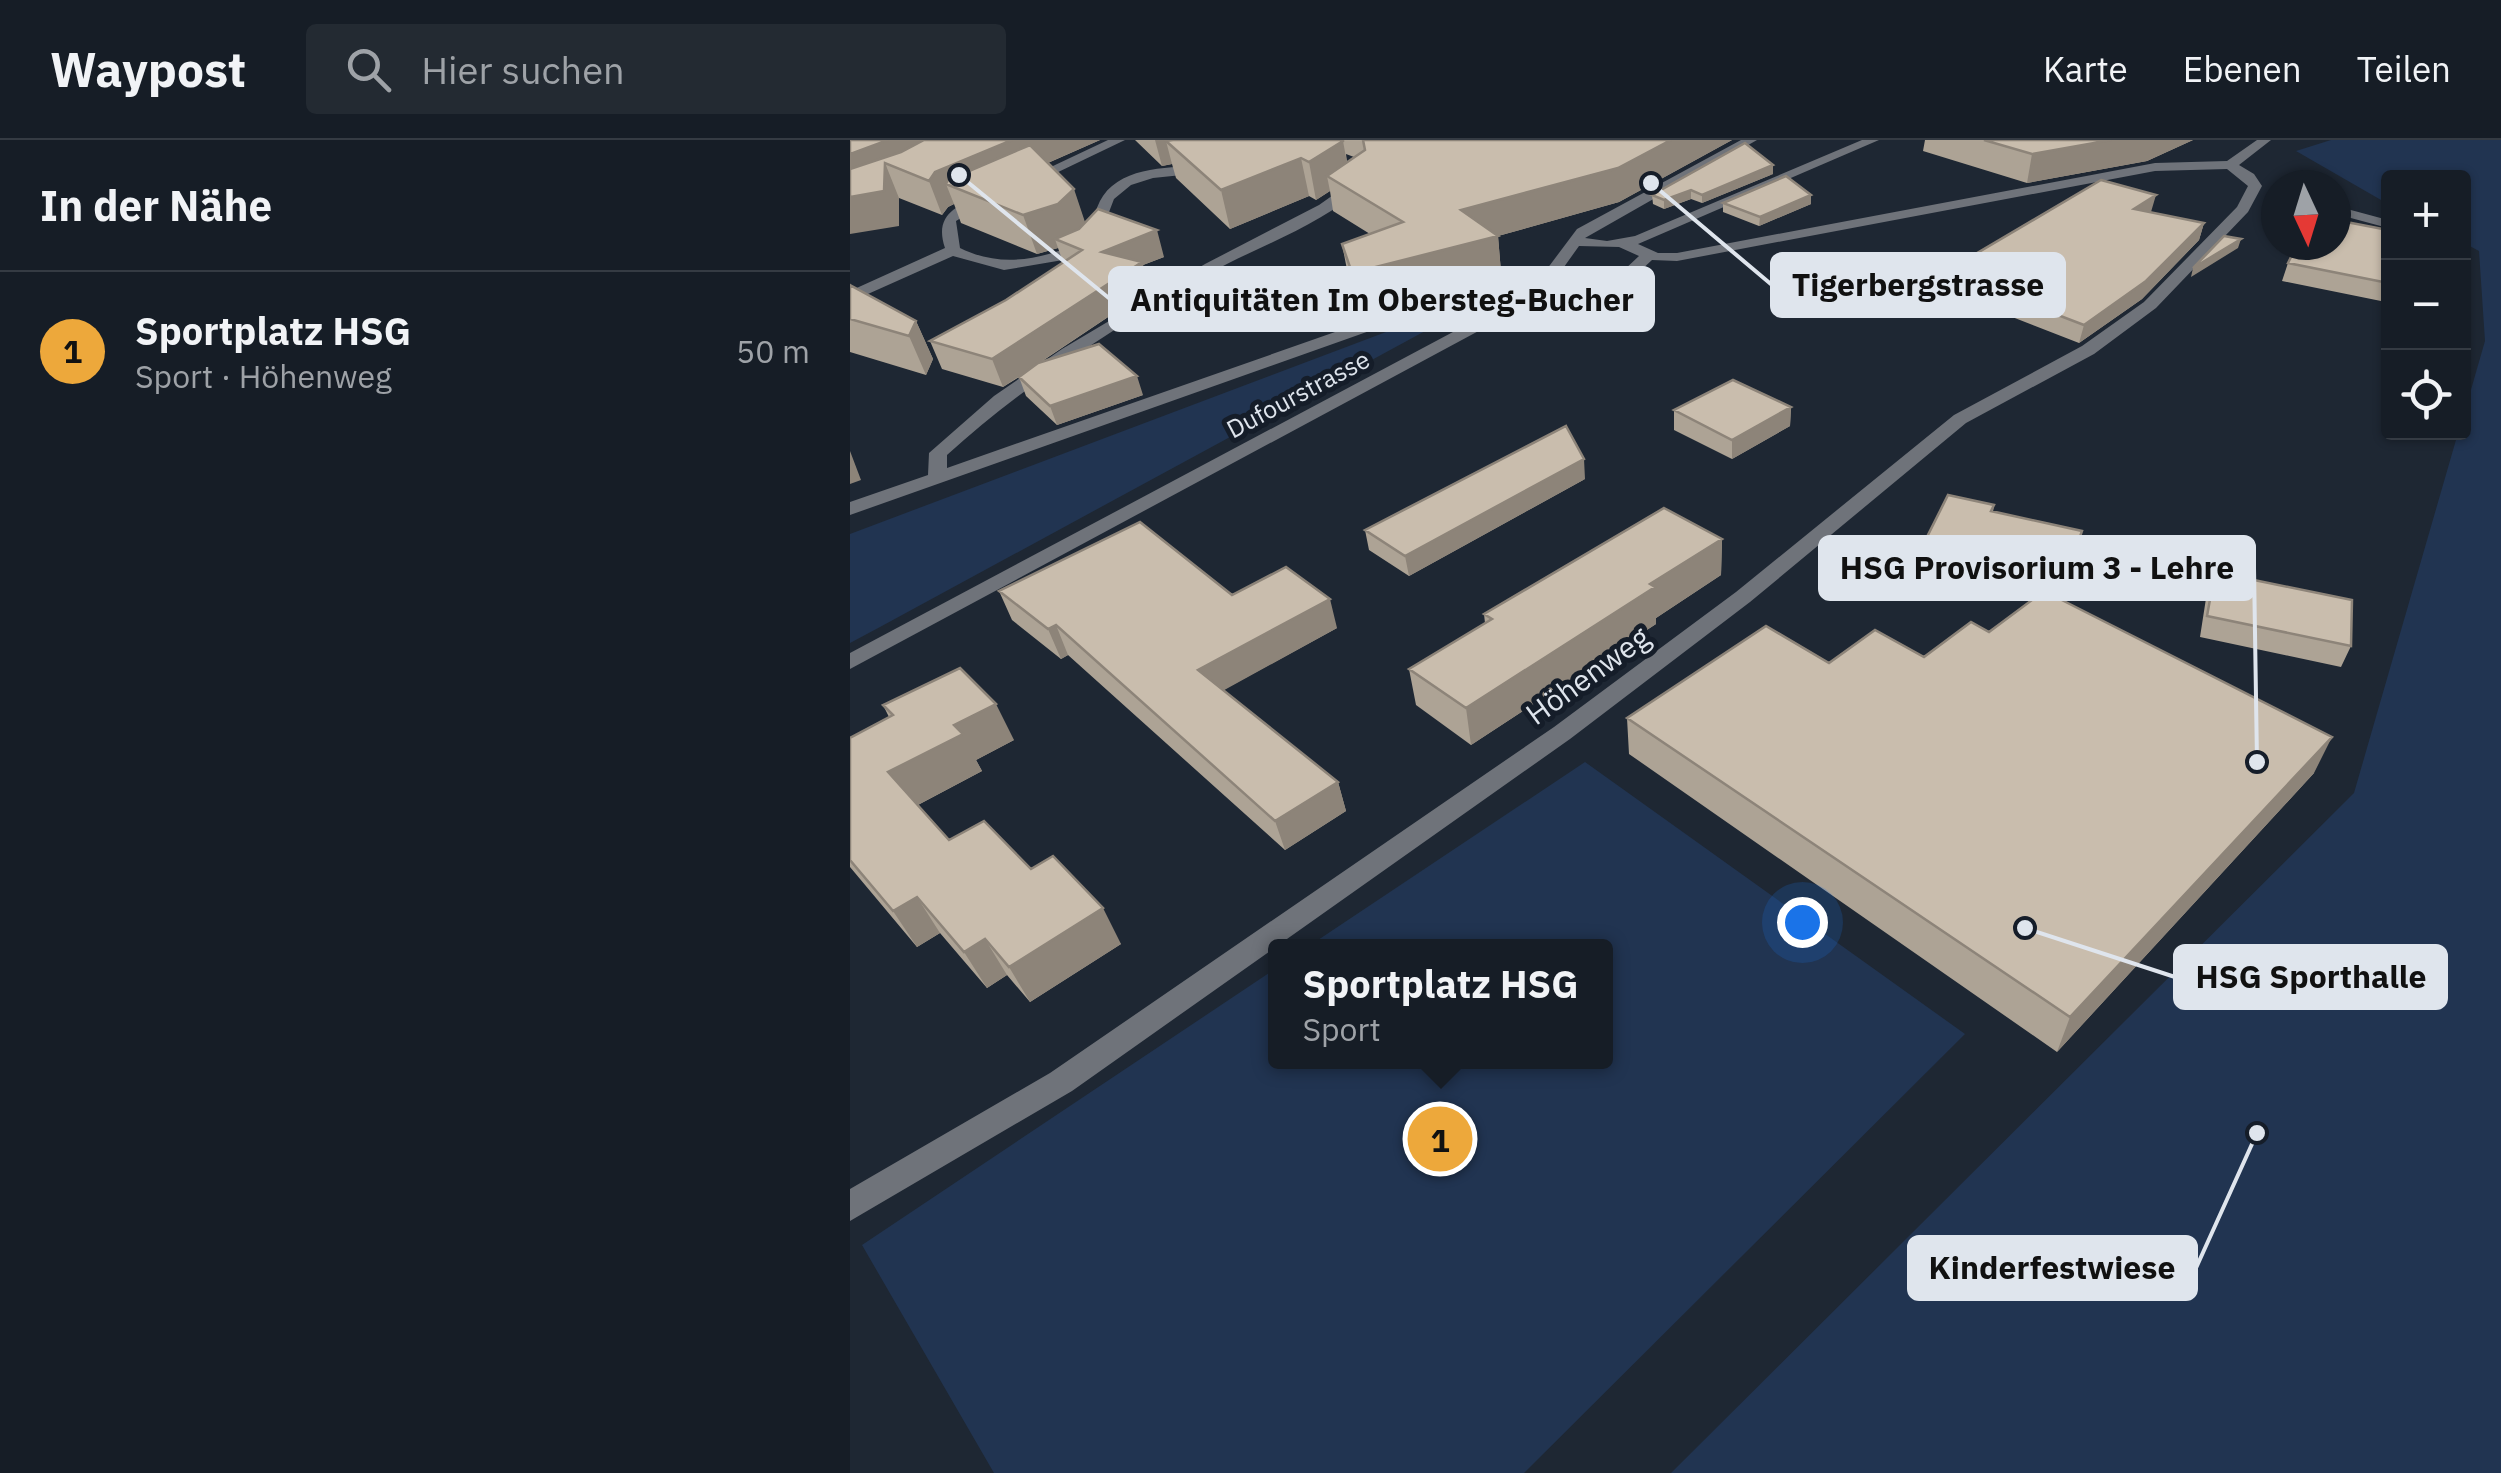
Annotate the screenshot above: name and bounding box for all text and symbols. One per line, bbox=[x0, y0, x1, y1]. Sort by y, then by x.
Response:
search box bbox=[306, 24, 1006, 114]
text: Waypost bbox=[50, 38, 246, 100]
icon: search bbox=[341, 42, 396, 97]
text: Hier suchen bbox=[421, 45, 625, 94]
text: Karte bbox=[2043, 46, 2128, 92]
text: Ebenen bbox=[2183, 46, 2302, 92]
text: Teilen bbox=[2357, 46, 2451, 92]
north arrow bbox=[2261, 170, 2351, 260]
map controls bbox=[2381, 170, 2471, 440]
button: + bbox=[2381, 170, 2471, 260]
text: In der Nähe bbox=[40, 178, 272, 233]
callout: Tigerbergstrasse bbox=[1772, 254, 2064, 316]
button: − bbox=[2381, 260, 2471, 350]
text: Tigerbergstrasse bbox=[1792, 263, 2044, 305]
callout: Antiquitäten Im Obersteg-Bucher bbox=[1110, 268, 1653, 330]
text: Antiquitäten Im Obersteg-Bucher bbox=[1130, 278, 1634, 320]
text: Sportplatz HSG bbox=[135, 306, 411, 355]
text: 1 bbox=[63, 330, 82, 372]
text: 50 m bbox=[736, 330, 810, 372]
street label: Dufourstrasse bbox=[1220, 342, 1375, 445]
button: locate bbox=[2381, 350, 2471, 440]
text: Sport · Höhenweg bbox=[135, 355, 392, 397]
callout: HSG Provisorium 3 - Lehre bbox=[1820, 537, 2254, 599]
text: HSG Provisorium 3 - Lehre bbox=[1840, 546, 2234, 588]
street label: Höhenweg bbox=[1518, 617, 1657, 733]
your location bbox=[1777, 897, 1828, 948]
popup bbox=[1268, 939, 1613, 1069]
callout: HSG Sporthalle bbox=[2175, 946, 2446, 1008]
text: HSG Sporthalle bbox=[2196, 955, 2426, 997]
text: Sportplatz HSG bbox=[1302, 959, 1579, 1008]
text: Sport bbox=[1302, 1008, 1381, 1050]
pin: 1 bbox=[1408, 1102, 1472, 1176]
callout: Kinderfestwiese bbox=[1909, 1237, 2196, 1299]
text: Kinderfestwiese bbox=[1929, 1246, 2175, 1288]

